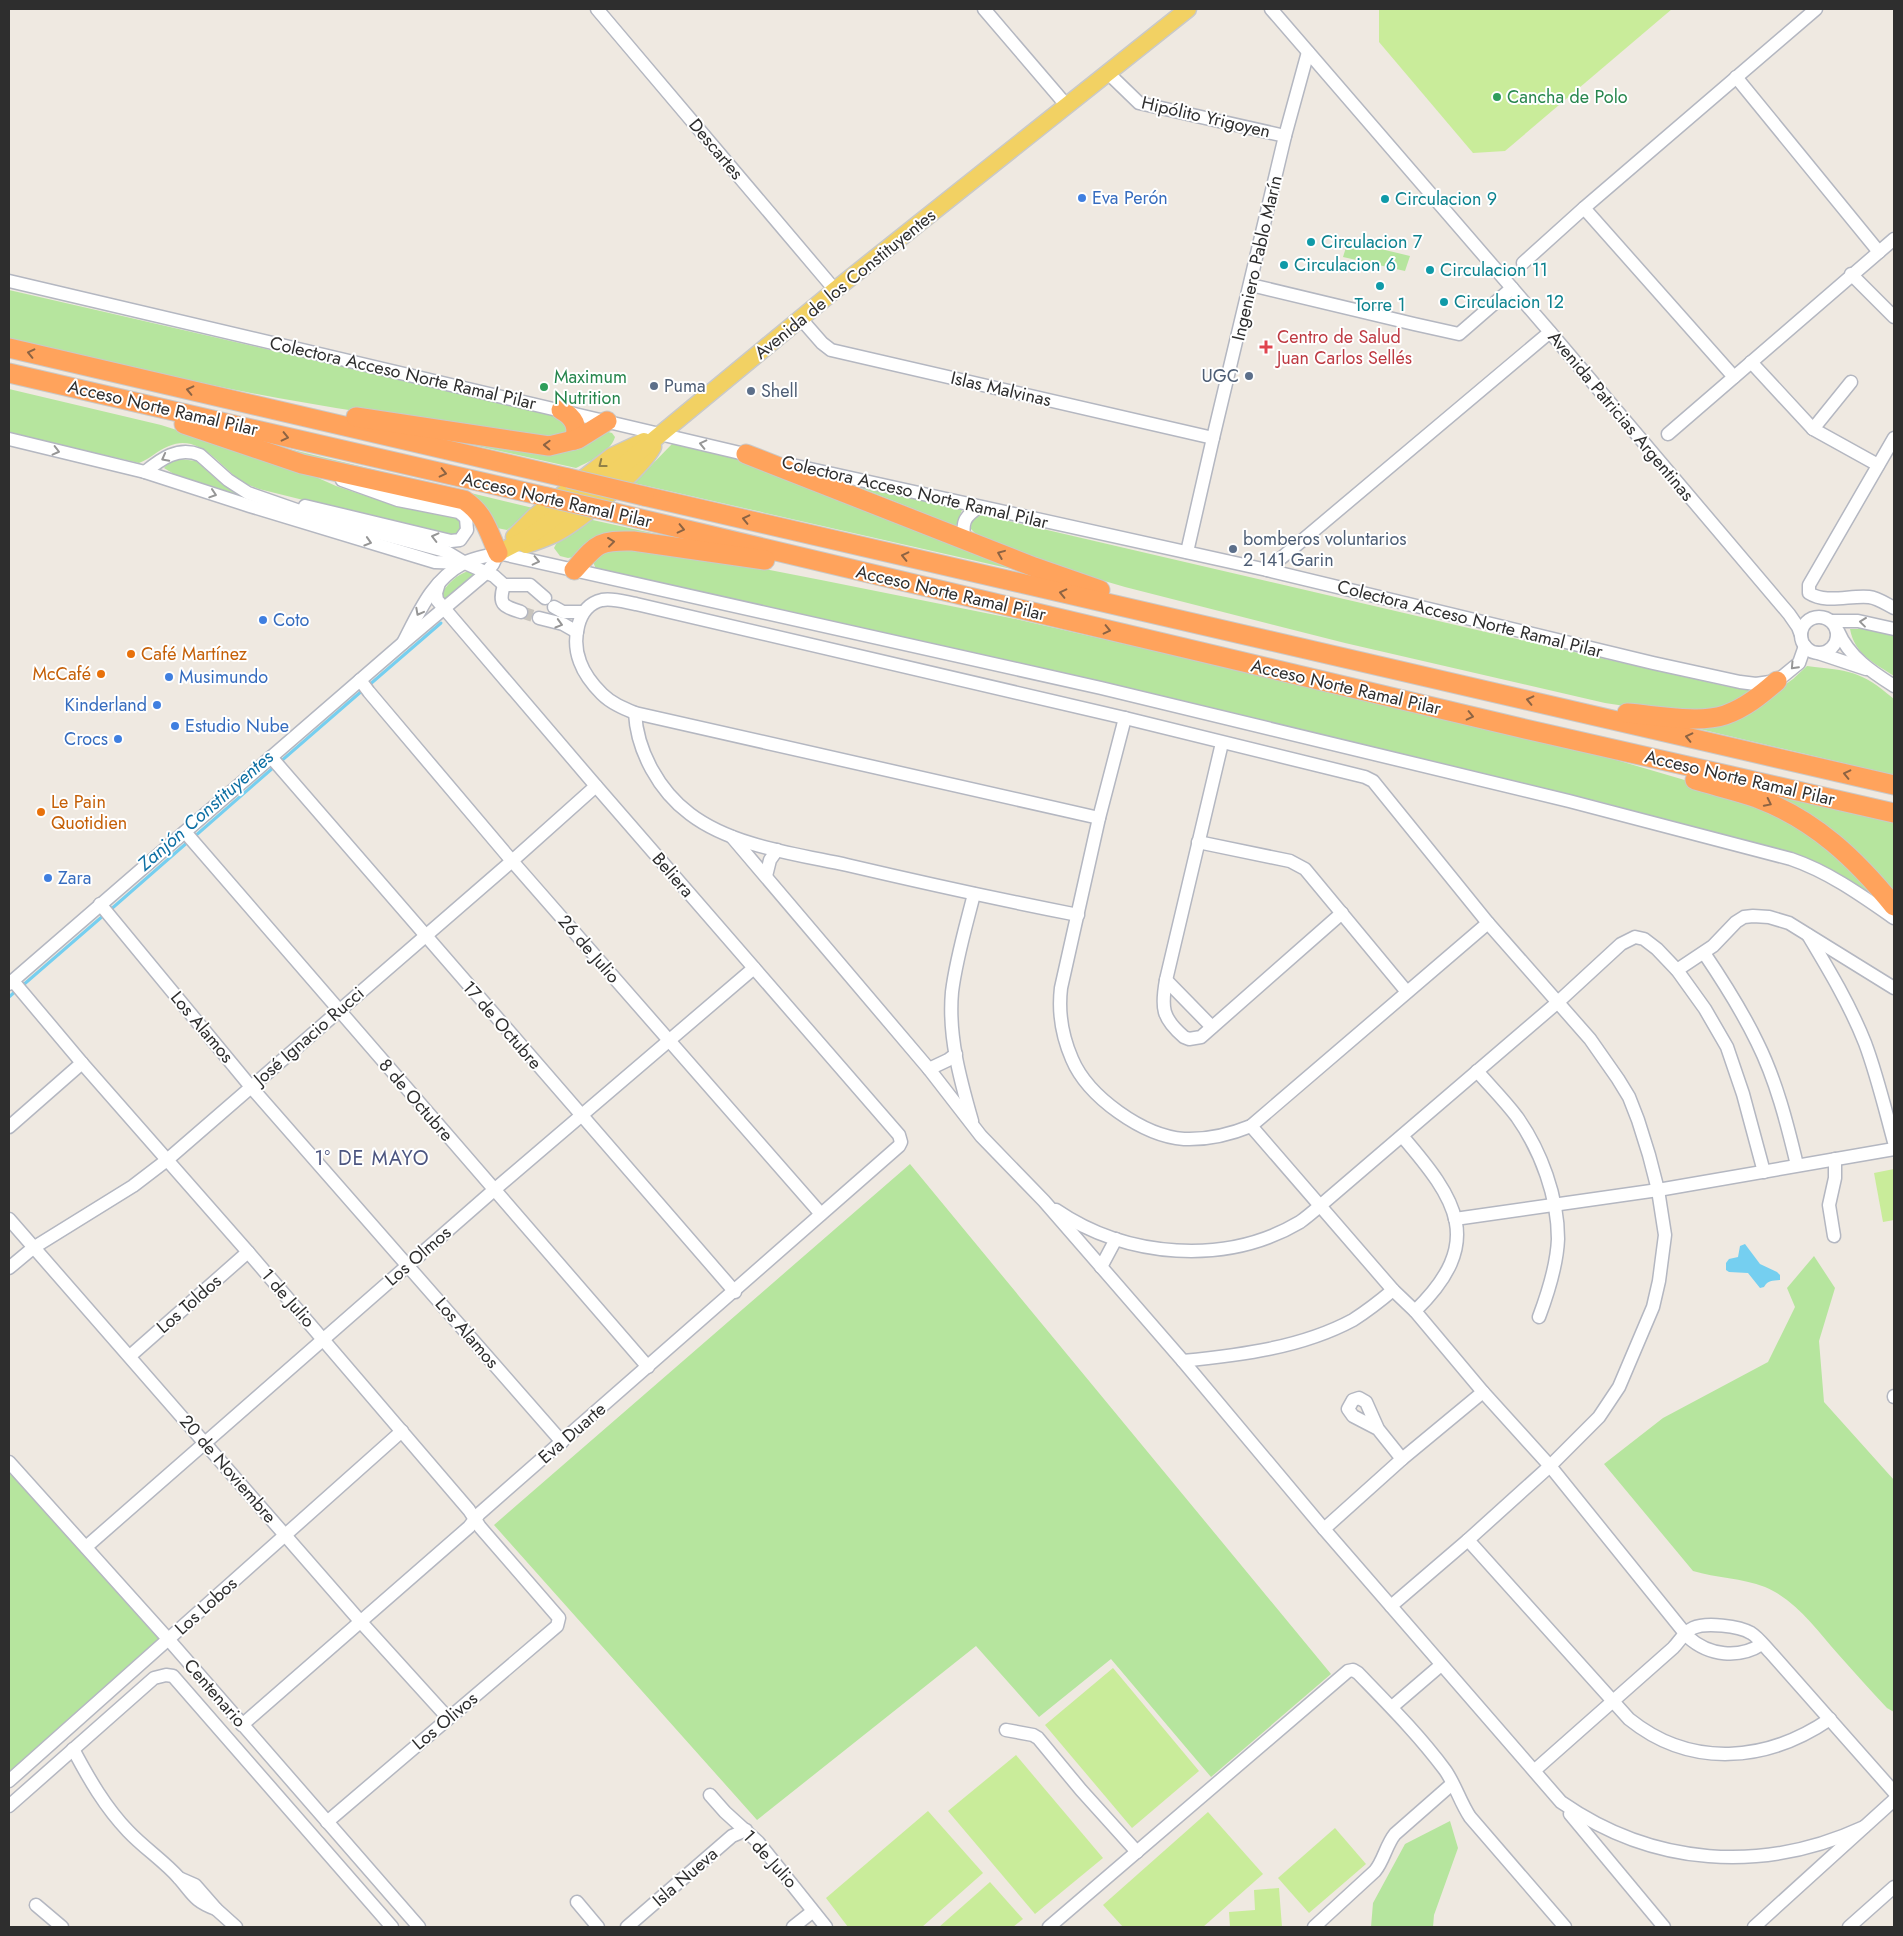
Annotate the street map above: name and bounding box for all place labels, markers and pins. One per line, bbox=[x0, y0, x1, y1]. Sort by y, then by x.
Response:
place label: Cancha de Polo bbox=[1507, 84, 1628, 110]
marker: Cancha de Polo bbox=[1491, 91, 1503, 103]
place label: Eva Perón bbox=[1092, 185, 1168, 211]
place label: Circulacion 9 bbox=[1395, 186, 1497, 212]
marker: Eva Perón bbox=[1076, 192, 1088, 204]
marker: Circulacion 9 bbox=[1379, 193, 1391, 205]
place label: Circulacion 7 bbox=[1321, 229, 1423, 255]
marker: Circulacion 7 bbox=[1305, 236, 1317, 248]
place label: Circulacion 6 bbox=[1294, 252, 1396, 278]
place label: Circulacion 11 bbox=[1440, 257, 1548, 283]
marker: Circulacion 6 bbox=[1278, 259, 1290, 271]
marker: Circulacion 11 bbox=[1424, 264, 1436, 276]
marker: Torre 1 bbox=[1374, 280, 1386, 292]
place label: Circulacion 12 bbox=[1454, 289, 1564, 315]
place label: Torre 1 bbox=[1354, 292, 1406, 318]
marker: Circulacion 12 bbox=[1438, 296, 1450, 308]
place label: Centro de Salud Juan Carlos Sellés bbox=[1275, 324, 1412, 371]
marker: Centro de Salud Juan Carlos Sellés bbox=[1259, 340, 1273, 354]
place label: UGC bbox=[1201, 363, 1239, 389]
place label: Maximum Nutrition bbox=[554, 364, 627, 411]
marker: UGC bbox=[1243, 370, 1255, 382]
place label: Puma bbox=[664, 373, 706, 399]
place label: Shell bbox=[761, 378, 798, 404]
marker: Puma bbox=[648, 380, 660, 392]
marker: Maximum Nutrition bbox=[538, 381, 550, 393]
marker: Shell bbox=[745, 385, 757, 397]
place label: bomberos voluntarios 2 141 Garin bbox=[1243, 526, 1406, 573]
marker: bomberos voluntarios 2 141 Garin bbox=[1227, 543, 1239, 555]
place label: Coto bbox=[273, 607, 309, 633]
marker: Coto bbox=[257, 614, 269, 626]
place label: Café Martínez bbox=[141, 641, 248, 667]
marker: Café Martínez bbox=[125, 648, 137, 660]
place label: McCafé bbox=[32, 661, 91, 687]
place label: Musimundo bbox=[179, 664, 268, 690]
marker: McCafé bbox=[95, 668, 107, 680]
marker: Musimundo bbox=[163, 671, 175, 683]
place label: Kinderland bbox=[64, 692, 147, 718]
marker: Kinderland bbox=[151, 699, 163, 711]
place label: Estudio Nube bbox=[185, 713, 289, 739]
marker: Estudio Nube bbox=[169, 720, 181, 732]
place label: Crocs bbox=[64, 726, 108, 752]
marker: Crocs bbox=[112, 733, 124, 745]
place label: Le Pain Quotidien bbox=[51, 789, 127, 836]
marker: Le Pain Quotidien bbox=[35, 806, 47, 818]
place label: Zara bbox=[58, 865, 91, 891]
marker: Zara bbox=[42, 872, 54, 884]

